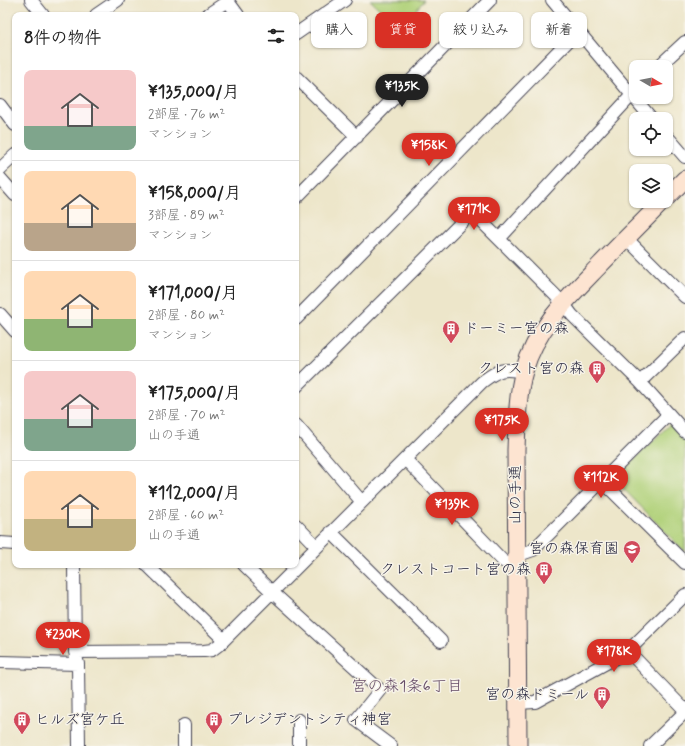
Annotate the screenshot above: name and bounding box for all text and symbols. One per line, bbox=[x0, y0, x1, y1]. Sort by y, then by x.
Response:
chip: 購入 bbox=[311, 12, 367, 48]
chip: 賃貸 bbox=[375, 12, 431, 48]
chip: 絞り込み bbox=[439, 12, 523, 48]
chip: 新着 bbox=[531, 12, 587, 48]
icon: filters bbox=[265, 25, 287, 47]
text: 8件の物件 bbox=[24, 27, 102, 49]
north arrow bbox=[629, 60, 673, 104]
map controls bbox=[629, 60, 673, 208]
pin: ¥135K bbox=[374, 74, 430, 108]
text: ¥135K bbox=[384, 78, 420, 95]
text: ¥135,000/月 bbox=[148, 81, 240, 103]
icon: home bbox=[56, 86, 104, 134]
text: 2部屋 · 76 m² bbox=[148, 106, 225, 123]
button: locate bbox=[629, 112, 673, 156]
text: マンション bbox=[148, 126, 212, 143]
pin: ¥158K bbox=[401, 133, 457, 167]
text: ¥158K bbox=[411, 137, 447, 154]
button: layers bbox=[629, 164, 673, 208]
text: ¥158,000/月 bbox=[148, 182, 241, 204]
icon: home bbox=[56, 187, 104, 235]
pin: ¥171K bbox=[446, 197, 502, 231]
text: ¥171K bbox=[457, 201, 491, 218]
text: 3部屋 · 89 m² bbox=[148, 207, 225, 224]
text: マンション bbox=[148, 227, 212, 244]
text: ¥171,000/月 bbox=[148, 282, 238, 304]
icon: home bbox=[56, 287, 104, 335]
text: 2部屋 · 80 m² bbox=[148, 307, 225, 324]
building icon: ドーミー宮の森 bbox=[441, 319, 461, 344]
place label: ドーミー宮の森 bbox=[464, 319, 569, 339]
text: マンション bbox=[148, 327, 212, 344]
place label: クレスト宮の森 bbox=[478, 359, 584, 379]
building icon: クレスト宮の森 bbox=[587, 359, 607, 384]
text: ¥175,000/月 bbox=[148, 382, 241, 404]
icon: home bbox=[56, 387, 104, 435]
text: 2部屋 · 70 m² bbox=[148, 407, 225, 424]
pin: ¥175K bbox=[474, 408, 530, 442]
text: ¥175K bbox=[484, 412, 520, 429]
text: 山の手通 bbox=[148, 427, 200, 444]
street label: 山の手通 bbox=[506, 465, 526, 525]
pin: ¥112K bbox=[573, 465, 629, 499]
text: ¥112K bbox=[583, 469, 619, 486]
text: ¥112,000/月 bbox=[148, 482, 240, 504]
icon: home bbox=[56, 487, 104, 535]
pin: ¥139K bbox=[424, 492, 480, 526]
text: ¥139K bbox=[435, 496, 469, 513]
text: 2部屋 · 60 m² bbox=[148, 507, 224, 524]
text: 山の手通 bbox=[148, 527, 200, 544]
place label: 宮の森保育園 bbox=[529, 539, 619, 559]
school or university icon: 宮の森保育園 bbox=[622, 539, 642, 564]
place label: クレストコート宮の森 bbox=[380, 560, 531, 580]
building icon: クレストコート宮の森 bbox=[534, 560, 554, 585]
pin: ¥230K bbox=[35, 622, 91, 656]
text: ¥230K bbox=[45, 626, 81, 643]
pin: ¥178K bbox=[586, 639, 642, 673]
text: ¥178K bbox=[596, 643, 632, 660]
district label: 宮の森1条6丁目 bbox=[351, 676, 463, 697]
place label: 宮の森ドミール bbox=[485, 685, 589, 705]
building icon: 宮の森ドミール bbox=[592, 685, 612, 710]
building icon: ヒルズ宮ケ丘 bbox=[12, 710, 32, 735]
place label: ヒルズ宮ケ丘 bbox=[35, 710, 125, 730]
building icon: プレジデントシティ神宮 bbox=[204, 710, 224, 735]
place label: プレジデントシティ神宮 bbox=[227, 710, 392, 730]

